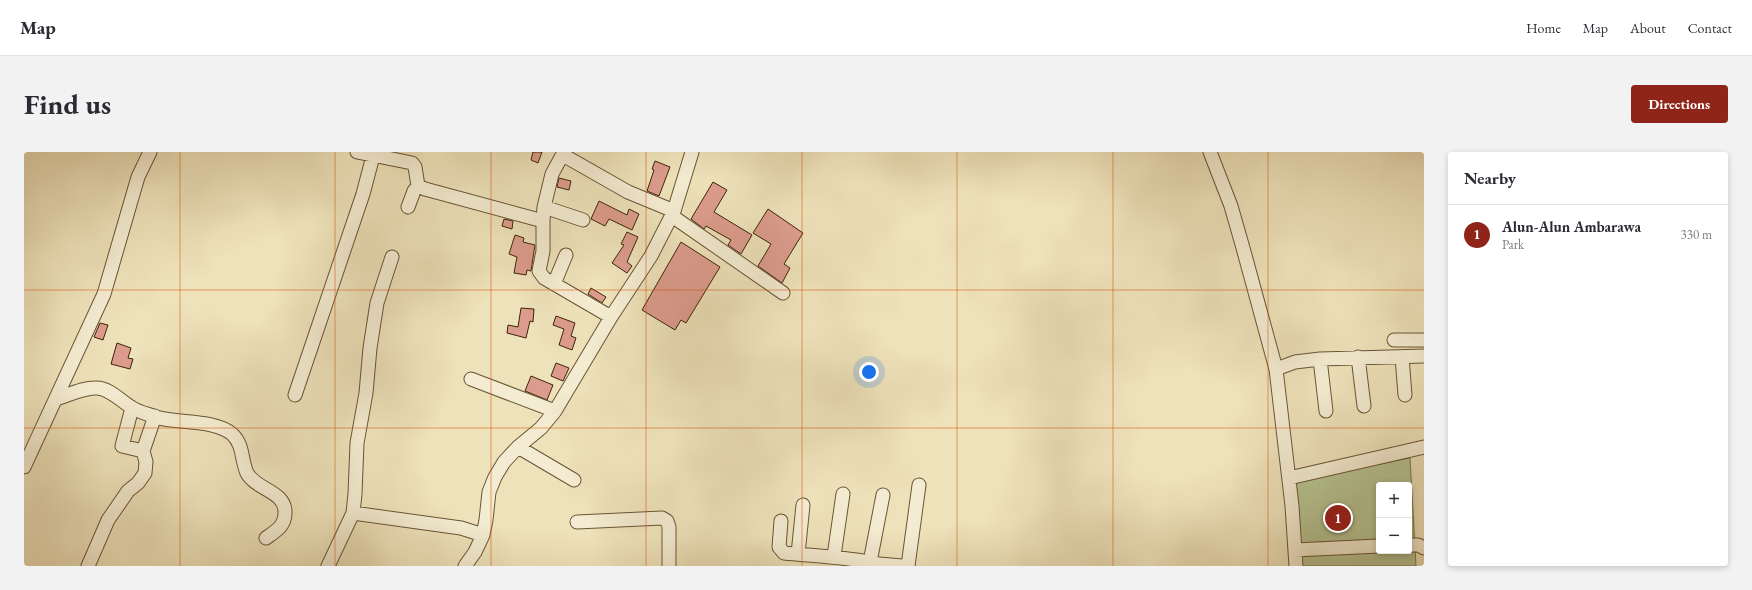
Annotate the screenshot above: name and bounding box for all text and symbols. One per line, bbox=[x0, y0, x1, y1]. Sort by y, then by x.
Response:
text: Map bbox=[20, 15, 56, 40]
text: Home bbox=[1526, 19, 1561, 37]
text: Map bbox=[1583, 19, 1608, 37]
text: About bbox=[1630, 19, 1666, 37]
text: Contact bbox=[1688, 19, 1732, 37]
button: Directions bbox=[1631, 85, 1728, 123]
text: Find us bbox=[24, 86, 111, 122]
text: Nearby bbox=[1464, 167, 1516, 189]
text: Alun-Alun Ambarawa bbox=[1502, 217, 1641, 236]
text: 1 bbox=[1474, 226, 1480, 243]
text: 330 m bbox=[1681, 226, 1712, 243]
text: Park bbox=[1502, 236, 1524, 253]
your location bbox=[859, 362, 879, 382]
map controls bbox=[1376, 482, 1412, 554]
button: + bbox=[1376, 482, 1412, 518]
pin: 1 bbox=[1325, 503, 1351, 533]
button: − bbox=[1376, 518, 1412, 554]

